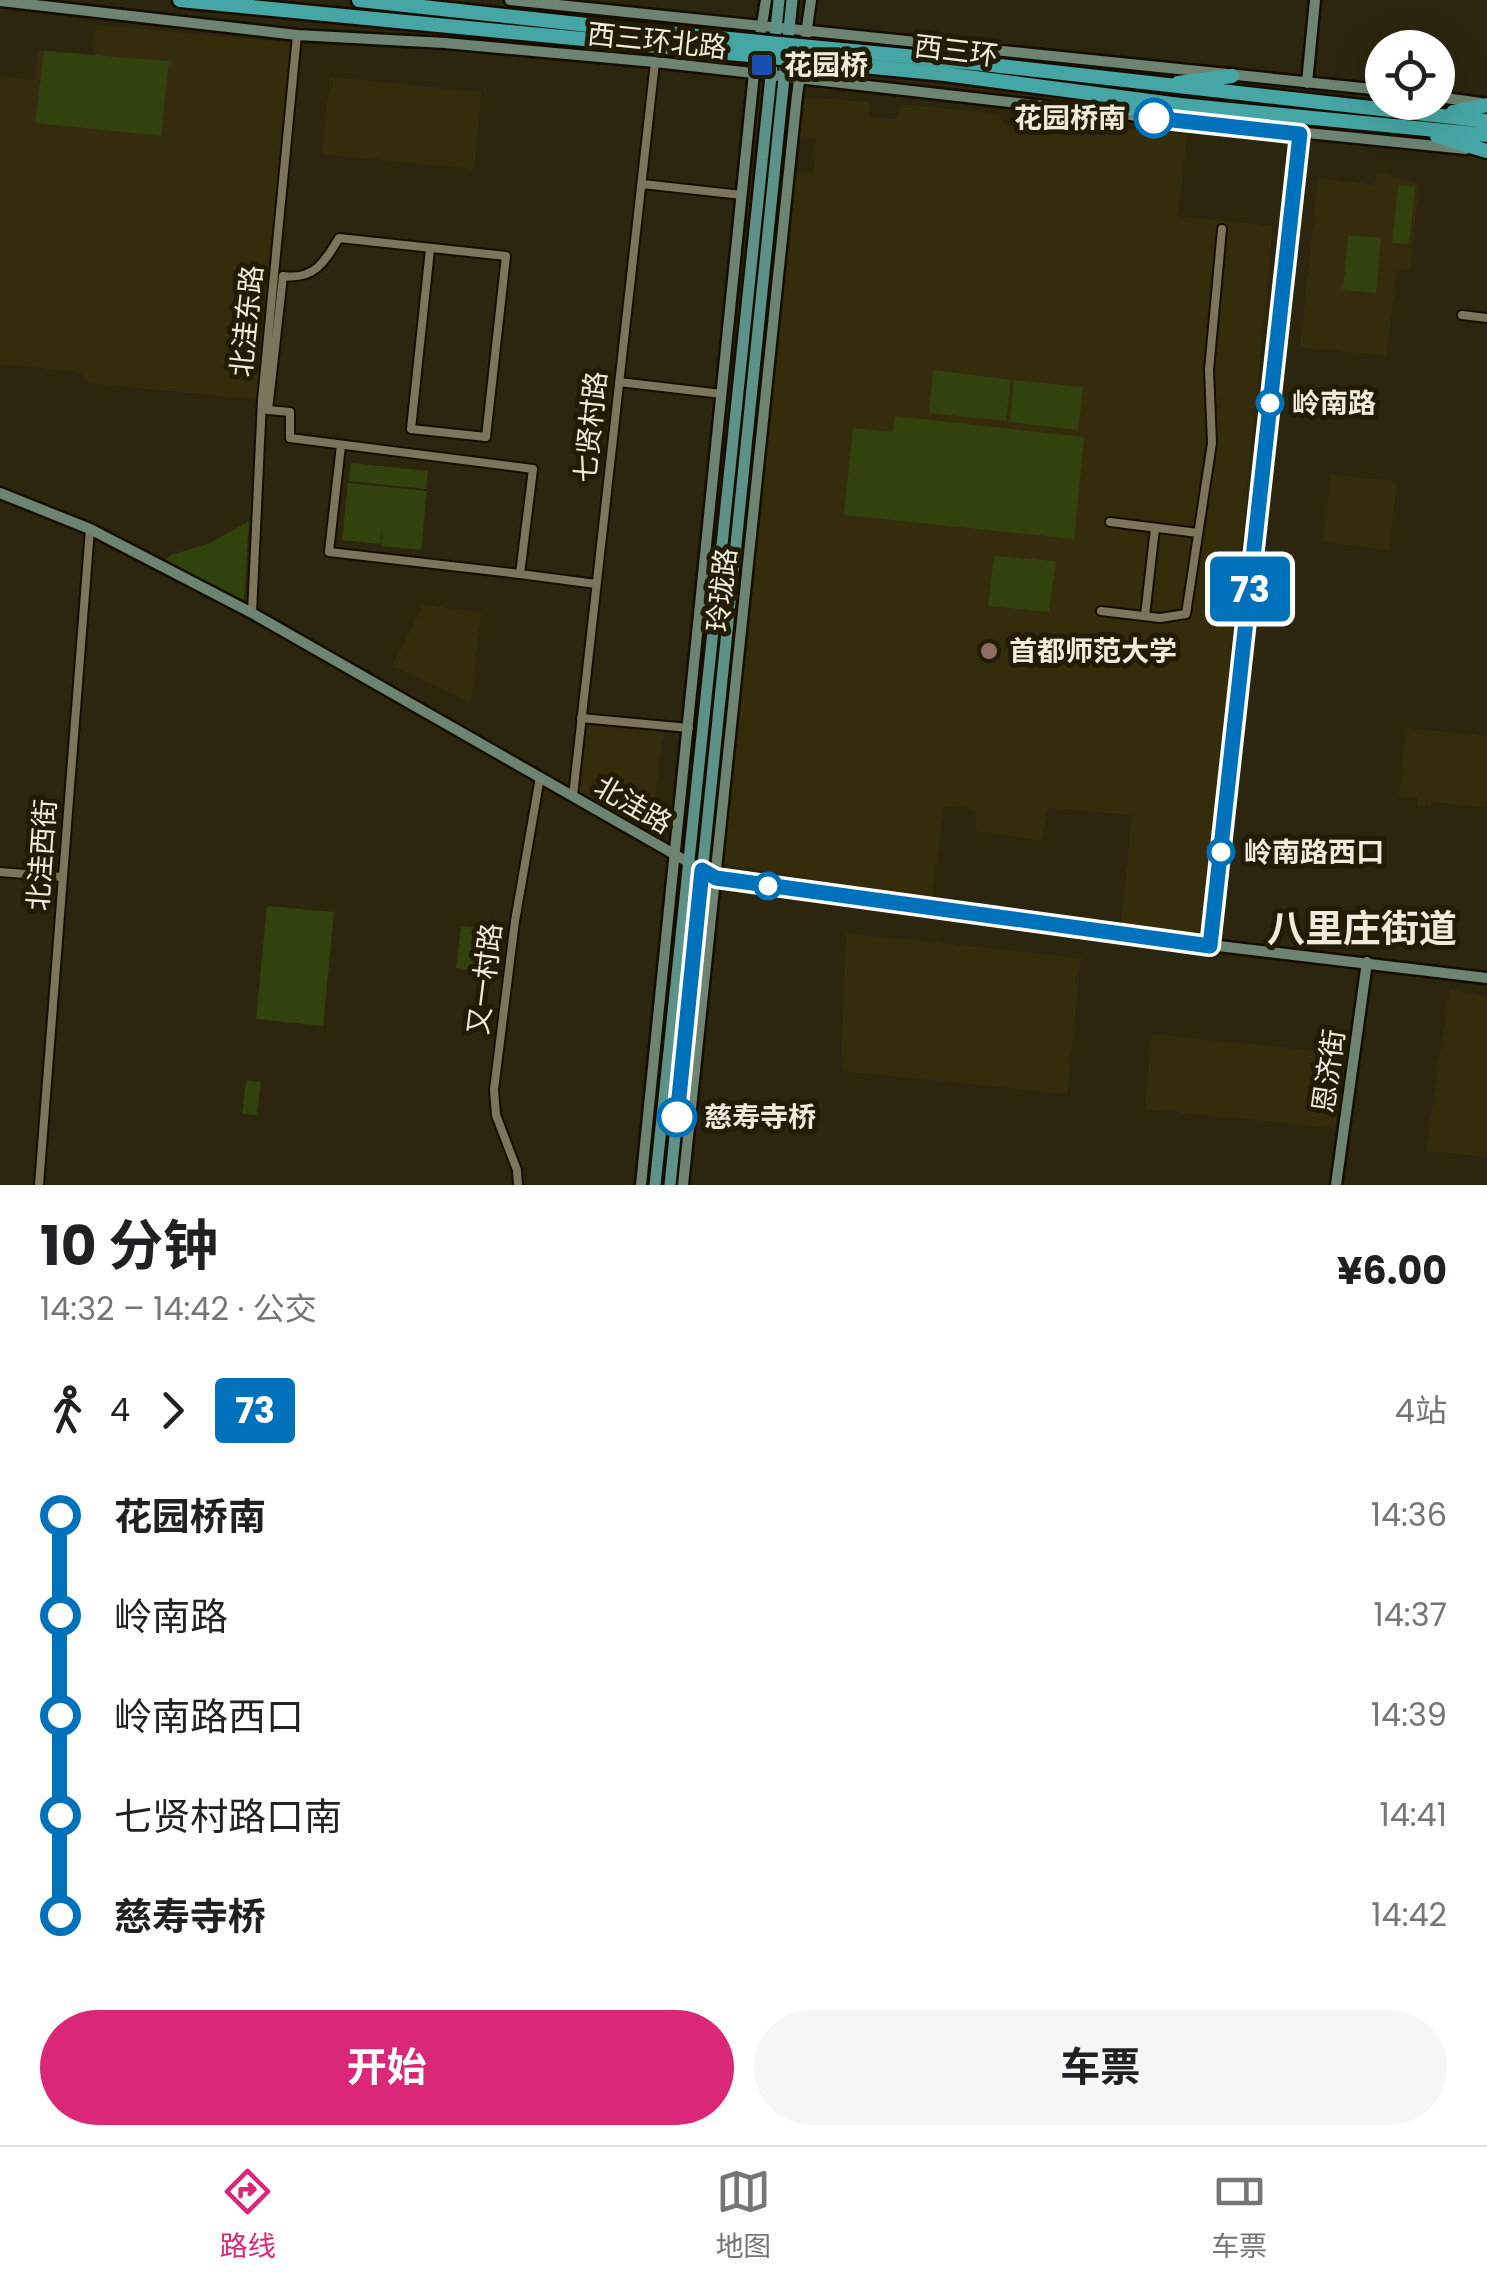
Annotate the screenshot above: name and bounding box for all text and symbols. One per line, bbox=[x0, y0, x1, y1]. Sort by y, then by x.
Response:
street label: 西三环北路 bbox=[585, 14, 729, 68]
street label: 西三环 bbox=[912, 27, 1000, 75]
map controls bbox=[1365, 30, 1455, 120]
button: locate bbox=[1365, 30, 1455, 120]
place label: 花园桥 bbox=[784, 46, 868, 85]
marker: 花园桥 bbox=[749, 52, 775, 78]
place label: 花园桥南 bbox=[1014, 99, 1126, 138]
marker: 花园桥南 bbox=[1135, 99, 1173, 137]
street label: 北洼东路 bbox=[222, 263, 272, 379]
street label: 七贤村路 bbox=[566, 369, 616, 485]
place label: 岭南路 bbox=[1292, 384, 1376, 423]
marker: 岭南路 bbox=[1257, 390, 1283, 416]
street label: 玲珑路 bbox=[698, 546, 746, 634]
line badge: 73 bbox=[1205, 556, 1295, 622]
text: 73 bbox=[1230, 565, 1270, 614]
place label: 首都师范大学 bbox=[1009, 632, 1177, 671]
marker: 首都师范大学 bbox=[978, 640, 1000, 662]
street label: 北洼路 bbox=[587, 767, 679, 843]
street label: 北洼西街 bbox=[19, 798, 65, 912]
place label: 岭南路西口 bbox=[1244, 833, 1384, 872]
marker: 岭南路西口 bbox=[1208, 839, 1234, 865]
unlabelled marker bbox=[755, 873, 781, 899]
district label: 八里庄街道 bbox=[1267, 902, 1457, 955]
street label: 又一村路 bbox=[459, 921, 511, 1037]
street label: 恩济街 bbox=[1304, 1027, 1354, 1115]
marker: 慈寿寺桥 bbox=[658, 1098, 696, 1136]
place label: 慈寿寺桥 bbox=[704, 1098, 816, 1137]
text: 10 分钟 bbox=[40, 1207, 218, 1284]
text: ¥6.00 bbox=[1337, 1244, 1447, 1297]
text: 14:32 – 14:42 · 公交 bbox=[40, 1286, 317, 1331]
icon: walk bbox=[40, 1383, 95, 1438]
icon: forward bbox=[145, 1383, 200, 1438]
text: 73 bbox=[235, 1386, 275, 1435]
text: 4 bbox=[110, 1387, 130, 1432]
text: 4站 bbox=[1395, 1388, 1447, 1433]
text: 花园桥南 bbox=[114, 1490, 266, 1543]
text: 14:36 bbox=[1371, 1492, 1447, 1537]
text: 岭南路 bbox=[114, 1590, 228, 1643]
text: 14:37 bbox=[1373, 1592, 1447, 1637]
text: 岭南路西口 bbox=[114, 1690, 304, 1743]
text: 14:39 bbox=[1371, 1692, 1447, 1737]
text: 七贤村路口南 bbox=[114, 1790, 342, 1843]
text: 14:41 bbox=[1379, 1792, 1447, 1837]
text: 慈寿寺桥 bbox=[114, 1890, 266, 1943]
text: 14:42 bbox=[1371, 1892, 1447, 1937]
button: 开始 bbox=[40, 2010, 734, 2125]
button: 车票 bbox=[754, 2010, 1447, 2125]
tab: 路线 bbox=[220, 2164, 276, 2268]
tab: 地图 bbox=[715, 2164, 771, 2268]
tab: 车票 bbox=[1211, 2164, 1267, 2268]

